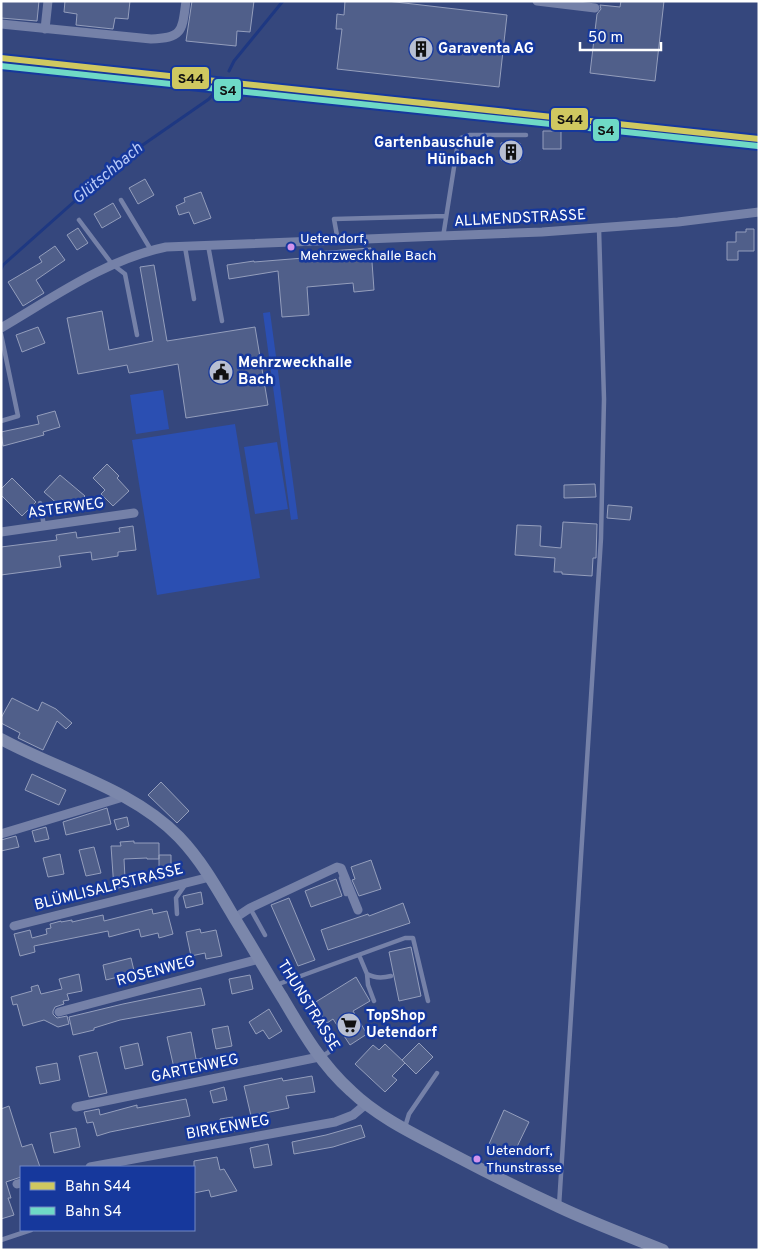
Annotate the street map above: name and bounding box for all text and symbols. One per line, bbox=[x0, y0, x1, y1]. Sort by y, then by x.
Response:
scale bar bbox=[580, 20, 661, 52]
text: 50 m bbox=[588, 29, 623, 48]
building icon: Garaventa AG bbox=[408, 36, 434, 62]
place label: Garaventa AG bbox=[438, 40, 534, 59]
line badge: S44 bbox=[171, 66, 210, 90]
text: S44 bbox=[178, 71, 204, 88]
line badge: S4 bbox=[213, 78, 242, 102]
text: S4 bbox=[219, 83, 237, 100]
line badge: S44 bbox=[550, 107, 589, 131]
text: S44 bbox=[557, 112, 583, 129]
line badge: S4 bbox=[592, 118, 620, 142]
text: S4 bbox=[597, 123, 615, 140]
place label: Gartenbauschule Hünibach bbox=[374, 134, 494, 170]
water label: Glütschbach bbox=[69, 139, 147, 209]
building icon: Gartenbauschule Hünibach bbox=[498, 139, 524, 165]
street label: ALLMENDSTRASSE bbox=[454, 206, 586, 232]
place label: Uetendorf, Mehrzweckhalle Bach bbox=[300, 231, 436, 265]
marker: Uetendorf, Mehrzweckhalle Bach bbox=[286, 242, 296, 252]
place label: Mehrzweckhalle Bach bbox=[238, 354, 352, 390]
public building icon: Mehrzweckhalle Bach bbox=[208, 359, 234, 385]
street label: ASTERWEG bbox=[26, 494, 106, 524]
street label: BLÜMLISALPSTRASSE bbox=[32, 859, 185, 916]
street label: ROSENWEG bbox=[115, 952, 197, 992]
street label: THUNSTRASSE bbox=[272, 957, 344, 1055]
place label: TopShop Uetendorf bbox=[366, 1007, 438, 1043]
supermarket icon: TopShop Uetendorf bbox=[336, 1012, 362, 1038]
street label: GARTENWEG bbox=[150, 1050, 240, 1088]
street label: BIRKENWEG bbox=[185, 1111, 271, 1145]
place label: Uetendorf, Thunstrasse bbox=[486, 1143, 562, 1177]
marker: Uetendorf, Thunstrasse bbox=[472, 1154, 482, 1164]
legend bbox=[20, 1166, 195, 1231]
text: Bahn S44 bbox=[65, 1178, 131, 1197]
text: Bahn S4 bbox=[65, 1203, 122, 1222]

